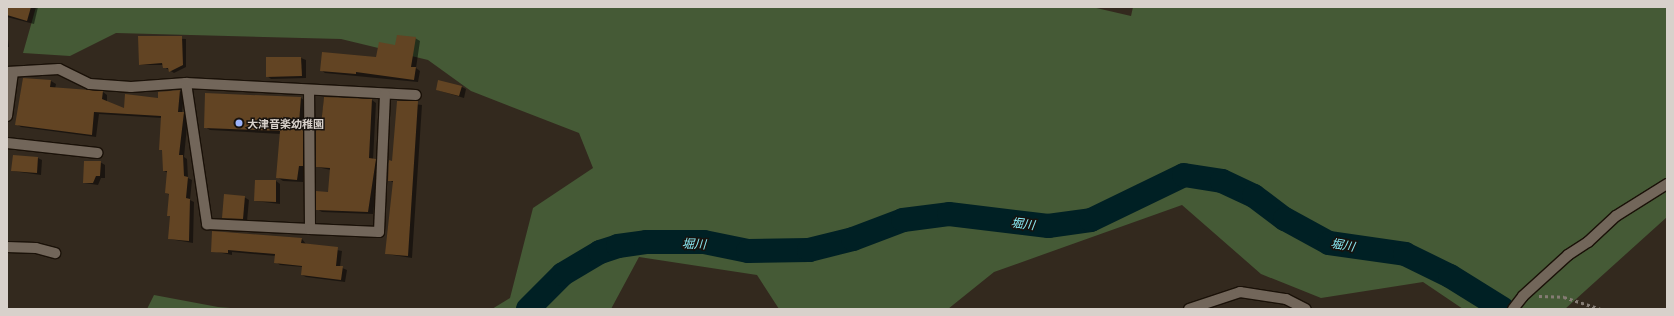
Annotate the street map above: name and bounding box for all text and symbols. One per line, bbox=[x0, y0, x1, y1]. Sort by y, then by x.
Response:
place label: 大津音楽幼稚園 bbox=[247, 116, 324, 130]
marker: 大津音楽幼稚園 bbox=[234, 118, 244, 128]
water label: 堀川 bbox=[1010, 214, 1036, 232]
water label: 堀川 bbox=[682, 235, 706, 251]
water label: 堀川 bbox=[1330, 235, 1356, 253]

